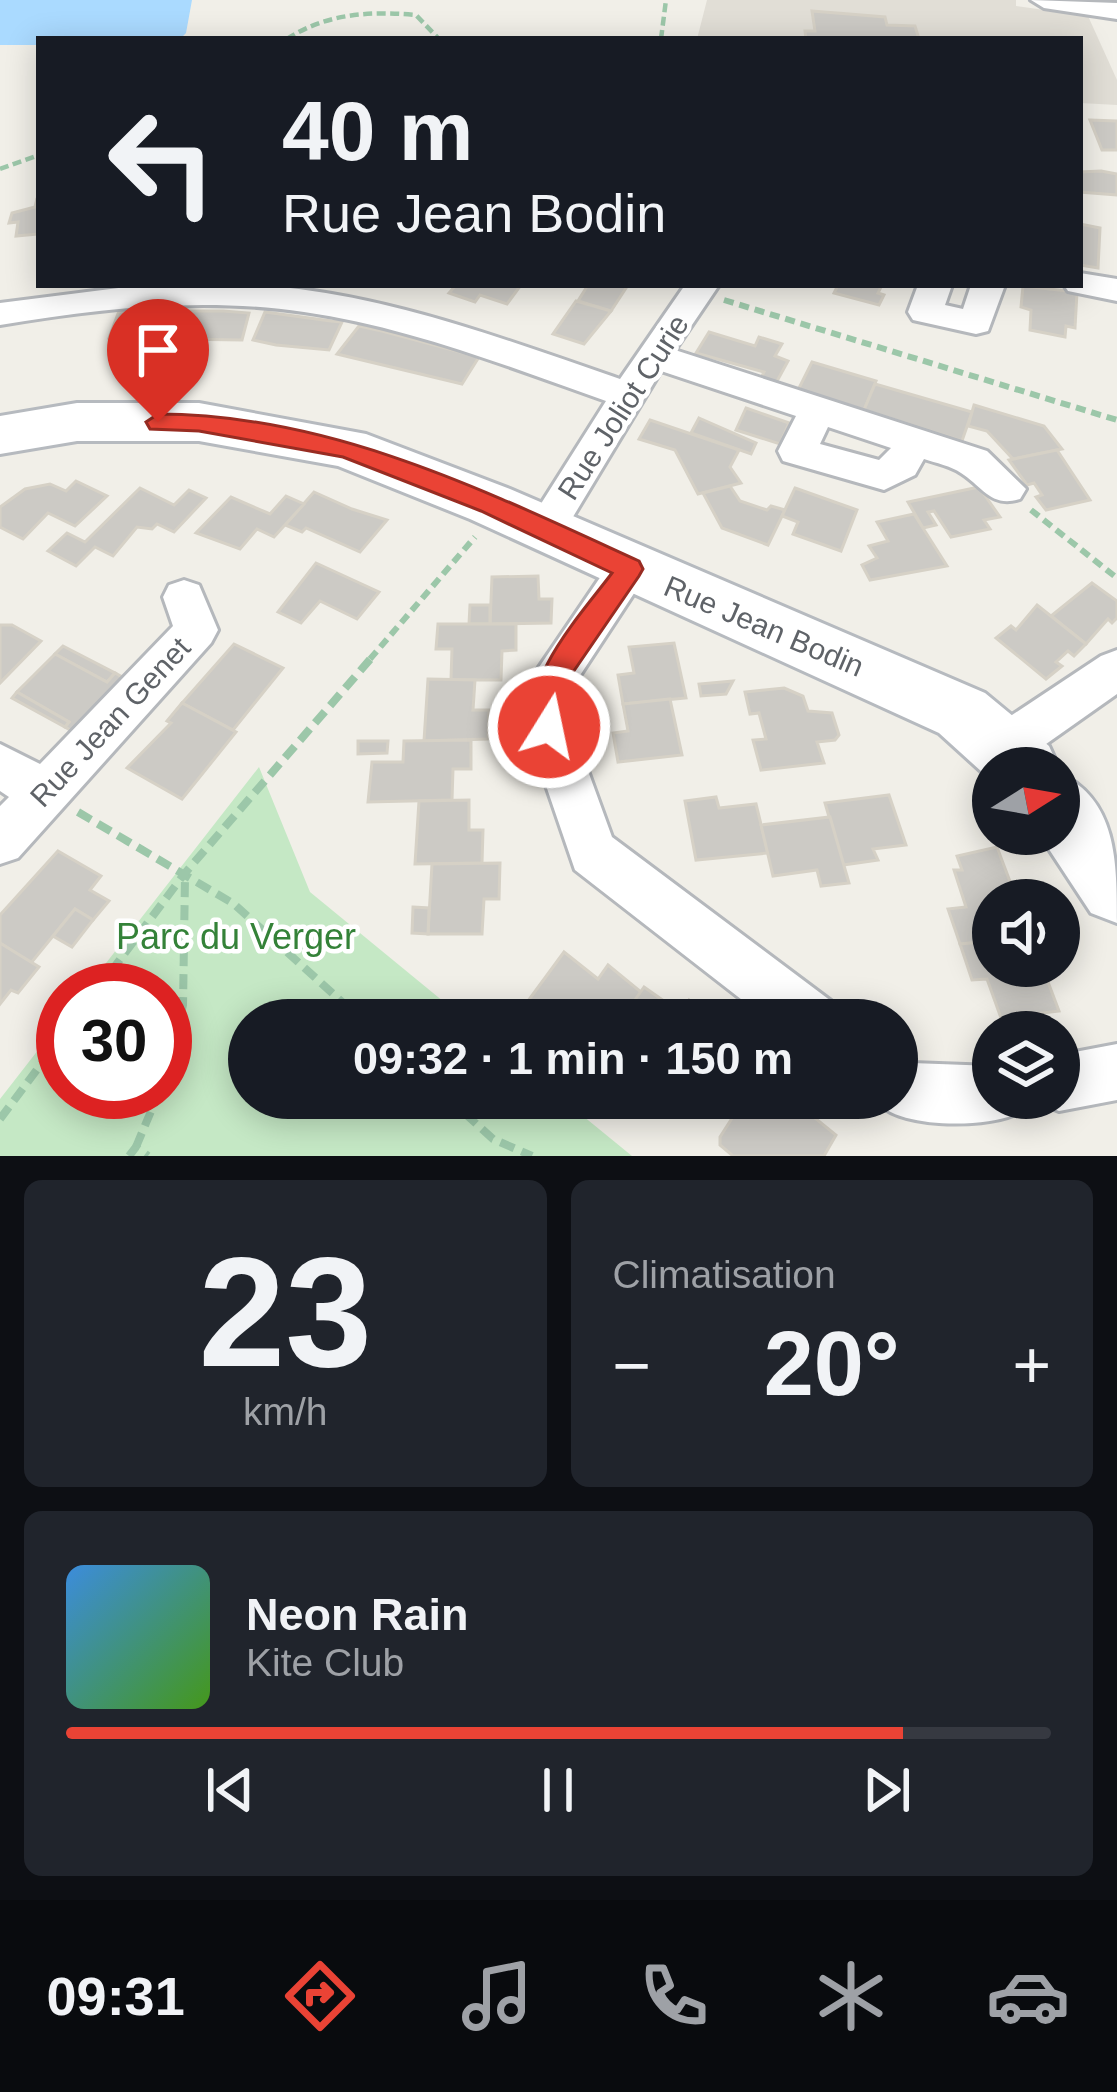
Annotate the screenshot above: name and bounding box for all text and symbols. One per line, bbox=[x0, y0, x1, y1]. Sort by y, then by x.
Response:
icon: left bbox=[84, 84, 240, 240]
text: 40 m bbox=[282, 84, 473, 178]
text: Rue Jean Bodin bbox=[282, 183, 666, 243]
pin bbox=[107, 299, 209, 422]
street label: Rue Joliot Curie bbox=[551, 309, 695, 505]
icon: arrive bbox=[125, 317, 191, 383]
street label: Rue Jean Bodin bbox=[659, 569, 869, 683]
street label: Rue Jean Genet bbox=[23, 630, 197, 813]
position arrow bbox=[486, 664, 612, 790]
north arrow bbox=[972, 747, 1080, 855]
map controls bbox=[972, 747, 1080, 1119]
button: sound bbox=[972, 879, 1080, 987]
park label: Parc du Verger bbox=[116, 916, 356, 957]
speed limit sign: 30 bbox=[36, 963, 192, 1119]
button: layers bbox=[972, 1011, 1080, 1119]
text: 09:32 · 1 min · 150 m bbox=[353, 1033, 793, 1084]
text: 23 bbox=[198, 1225, 372, 1399]
text: Climatisation bbox=[613, 1253, 836, 1296]
text: 20° bbox=[764, 1314, 900, 1414]
text: − bbox=[613, 1328, 651, 1402]
text: + bbox=[1012, 1328, 1051, 1402]
text: km/h bbox=[243, 1390, 328, 1433]
text: Neon Rain bbox=[246, 1589, 469, 1640]
text: Kite Club bbox=[246, 1641, 404, 1684]
icon: previous bbox=[197, 1757, 263, 1823]
icon: pause bbox=[525, 1757, 591, 1823]
icon: next bbox=[854, 1757, 920, 1823]
icon: directions bbox=[278, 1954, 362, 2038]
icon: music bbox=[455, 1954, 539, 2038]
icon: phone bbox=[632, 1954, 716, 2038]
icon: climate bbox=[809, 1954, 893, 2038]
icon: car bbox=[986, 1954, 1070, 2038]
text: 09:31 bbox=[47, 1966, 185, 2026]

